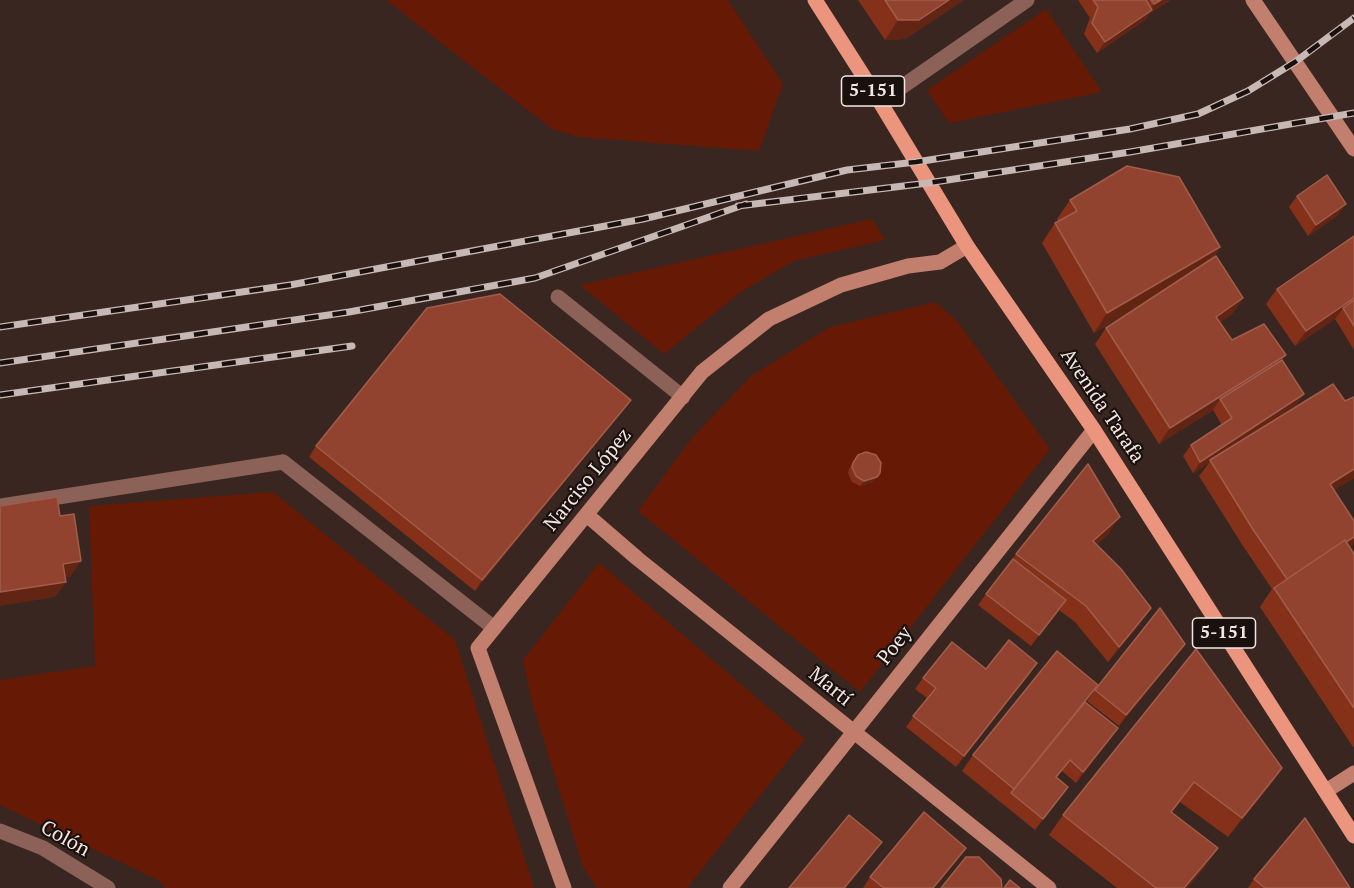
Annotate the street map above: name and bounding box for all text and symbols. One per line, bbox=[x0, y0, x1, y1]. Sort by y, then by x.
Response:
road number: 5-151 bbox=[842, 76, 904, 106]
street label: Avenida Tarafa bbox=[1055, 344, 1149, 468]
street label: Narciso López bbox=[539, 424, 637, 536]
road number: 5-151 bbox=[1192, 618, 1256, 648]
street label: Poey bbox=[873, 622, 917, 670]
street label: Martí bbox=[804, 662, 856, 712]
street label: Colón bbox=[36, 816, 94, 862]

